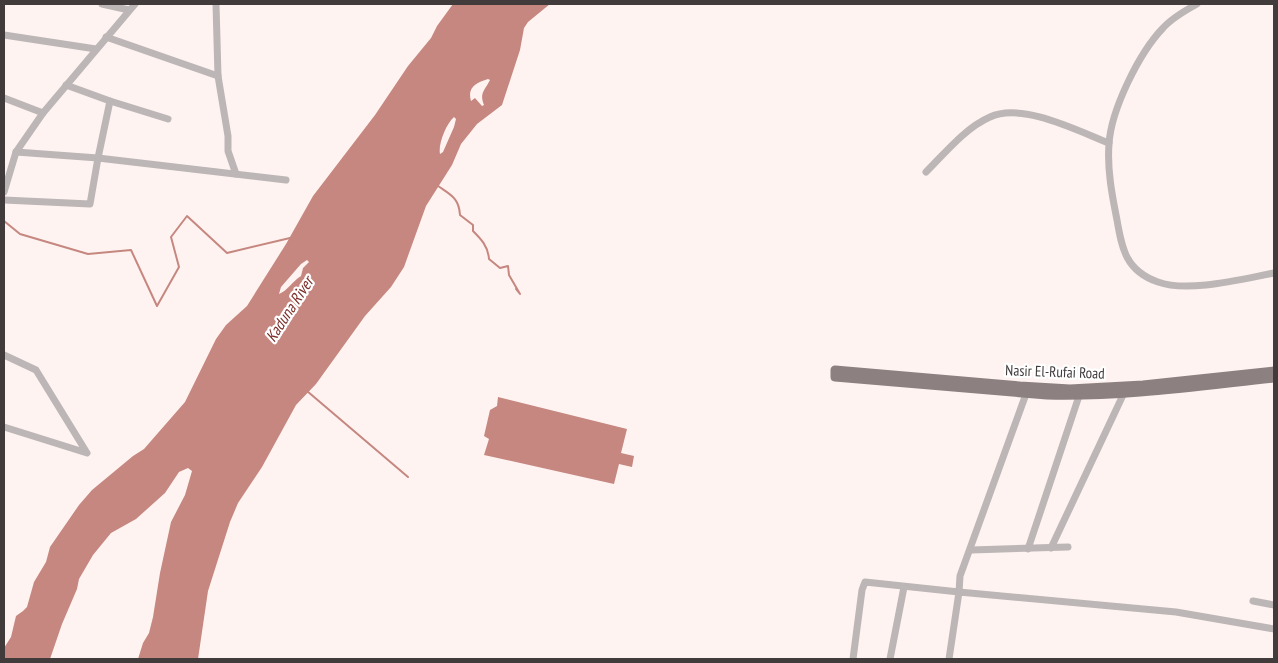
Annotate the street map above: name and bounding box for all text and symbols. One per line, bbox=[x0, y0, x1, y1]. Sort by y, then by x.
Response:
water label: Kaduna River bbox=[261, 271, 319, 345]
street label: Nasir El-Rufai Road bbox=[1005, 360, 1105, 383]

